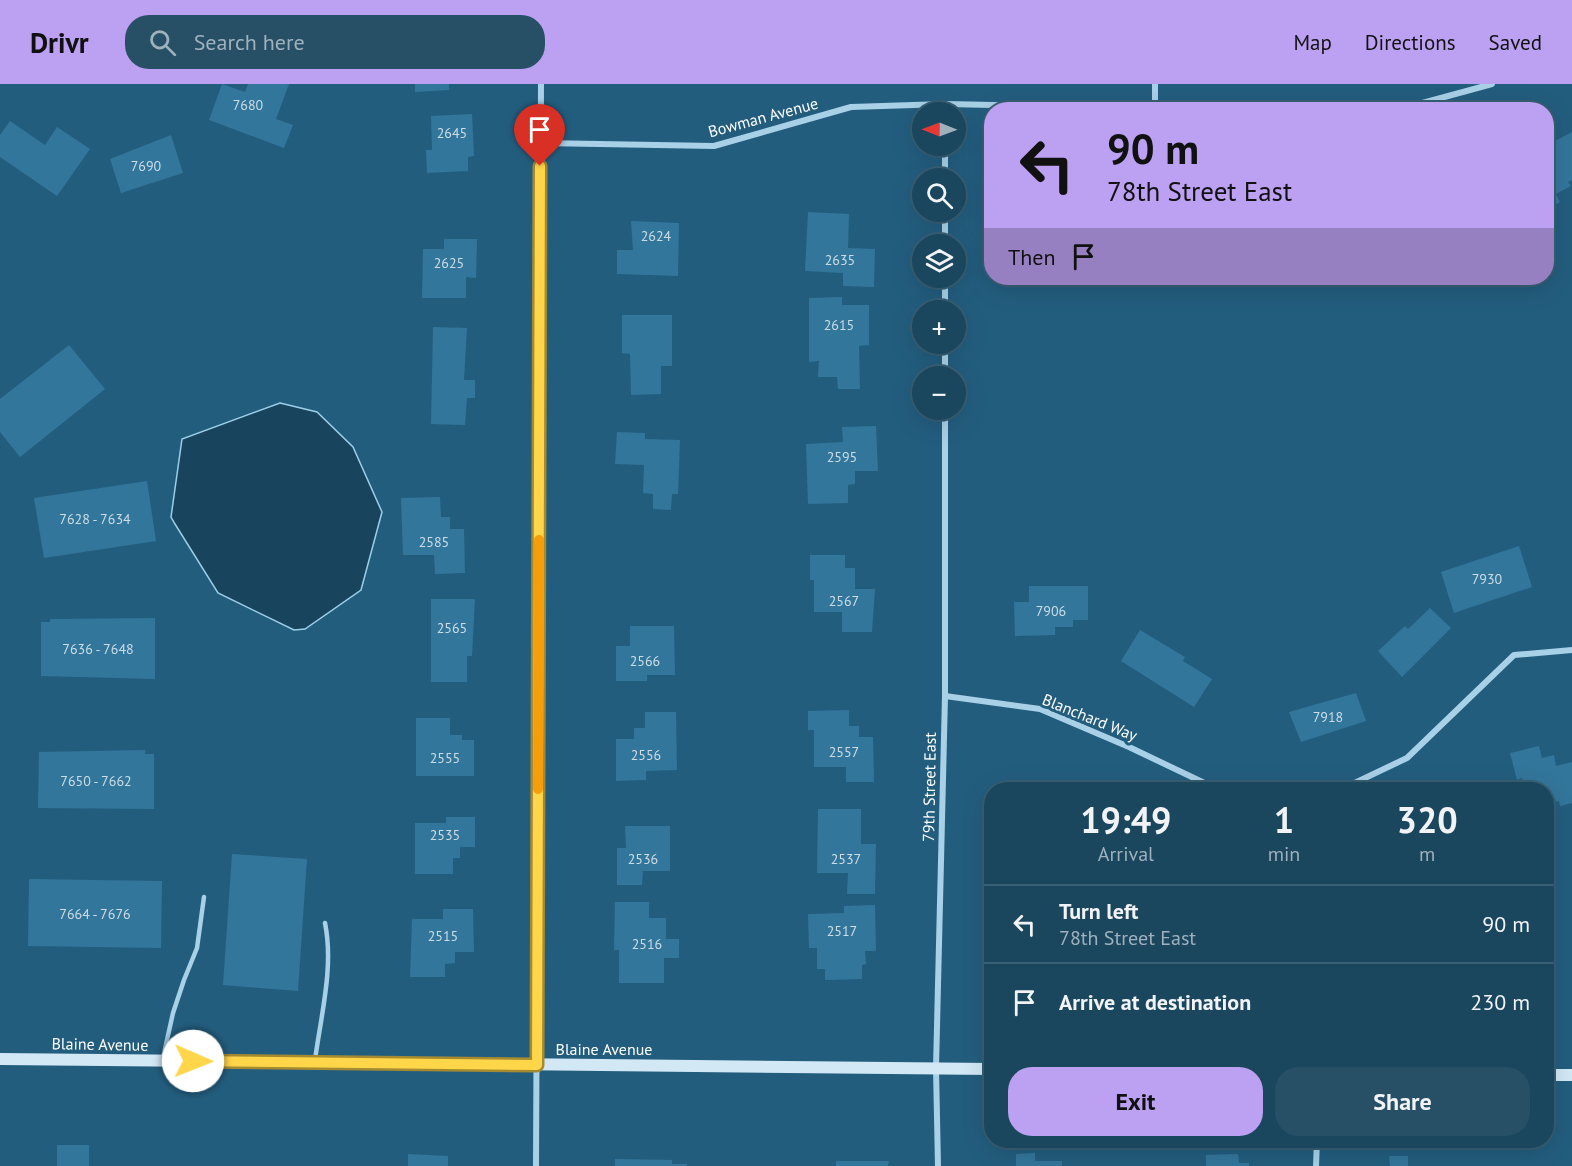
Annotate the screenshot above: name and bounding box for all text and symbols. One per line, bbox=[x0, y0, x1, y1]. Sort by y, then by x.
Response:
search box bbox=[125, 15, 545, 69]
text: Drivr bbox=[30, 24, 89, 61]
icon: search bbox=[146, 26, 179, 59]
text: Search here bbox=[194, 28, 305, 56]
text: Map bbox=[1293, 29, 1332, 56]
text: Directions bbox=[1365, 29, 1456, 56]
text: Saved bbox=[1489, 29, 1542, 56]
street label: Bowman Avenue bbox=[706, 93, 820, 141]
house number: 7680 bbox=[233, 96, 264, 114]
north arrow bbox=[912, 102, 966, 156]
map controls bbox=[912, 102, 966, 420]
pin bbox=[514, 104, 565, 166]
icon: arrive bbox=[523, 113, 556, 146]
text: 90 m bbox=[1107, 121, 1199, 176]
house number: 2645 bbox=[437, 124, 467, 142]
icon: left bbox=[1008, 126, 1086, 204]
house number: 7690 bbox=[131, 157, 162, 175]
button: search bbox=[912, 168, 966, 222]
text: 78th Street East bbox=[1107, 174, 1292, 208]
house number: 2624 bbox=[641, 227, 672, 245]
button: layers bbox=[912, 234, 966, 288]
icon: arrive bbox=[1067, 240, 1100, 273]
text: Then bbox=[1008, 243, 1055, 271]
house number: 2635 bbox=[825, 251, 855, 269]
house number: 2625 bbox=[434, 254, 464, 272]
button: + bbox=[912, 300, 966, 354]
house number: 2615 bbox=[824, 316, 854, 334]
button: − bbox=[912, 366, 966, 420]
house number: 2595 bbox=[827, 448, 857, 466]
house number: 7628 - 7634 bbox=[59, 510, 131, 528]
house number: 2585 bbox=[419, 533, 449, 551]
house number: 7930 bbox=[1472, 570, 1503, 588]
house number: 2567 bbox=[829, 592, 859, 610]
house number: 7906 bbox=[1036, 602, 1066, 620]
house number: 2565 bbox=[437, 619, 467, 637]
house number: 7636 - 7648 bbox=[62, 640, 134, 658]
house number: 2566 bbox=[630, 652, 660, 670]
street label: Blanchard Way bbox=[1040, 689, 1141, 745]
house number: 7918 bbox=[1313, 708, 1343, 726]
street label: 79th Street East bbox=[918, 731, 940, 842]
house number: 2557 bbox=[829, 743, 859, 761]
house number: 2556 bbox=[631, 746, 661, 764]
house number: 2555 bbox=[430, 749, 460, 767]
house number: 7650 - 7662 bbox=[60, 772, 132, 790]
text: 19:49 bbox=[1080, 796, 1172, 843]
text: 1 bbox=[1274, 796, 1294, 843]
text: 320 bbox=[1397, 796, 1458, 843]
house number: 2535 bbox=[430, 826, 460, 844]
text: Arrival bbox=[1098, 841, 1154, 867]
text: min bbox=[1268, 841, 1300, 867]
text: m bbox=[1419, 841, 1435, 867]
house number: 2536 bbox=[628, 850, 658, 868]
house number: 2537 bbox=[831, 850, 861, 868]
text: Turn left bbox=[1059, 897, 1139, 925]
house number: 7664 - 7676 bbox=[59, 905, 131, 923]
icon: left bbox=[1008, 908, 1041, 941]
text: 90 m bbox=[1482, 910, 1530, 938]
house number: 2517 bbox=[827, 922, 857, 940]
text: 78th Street East bbox=[1059, 925, 1196, 951]
house number: 2515 bbox=[428, 927, 458, 945]
house number: 2516 bbox=[632, 935, 662, 953]
icon: arrive bbox=[1008, 986, 1041, 1019]
text: Arrive at destination bbox=[1059, 988, 1251, 1016]
text: 230 m bbox=[1470, 988, 1530, 1016]
position arrow bbox=[161, 1029, 225, 1093]
street label: Blaine Avenue bbox=[51, 1033, 149, 1055]
street label: Blaine Avenue bbox=[556, 1039, 652, 1059]
button: Exit bbox=[1008, 1067, 1263, 1136]
button: Share bbox=[1275, 1067, 1530, 1136]

